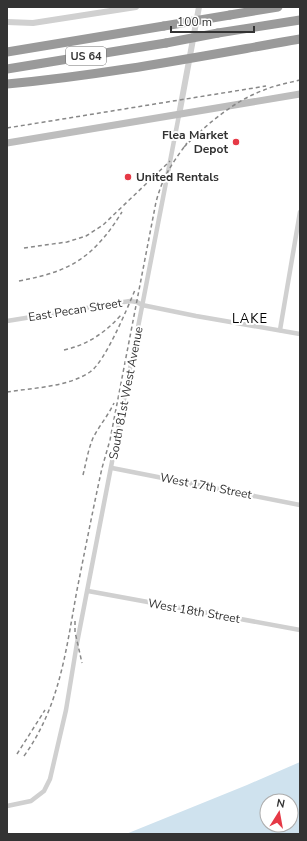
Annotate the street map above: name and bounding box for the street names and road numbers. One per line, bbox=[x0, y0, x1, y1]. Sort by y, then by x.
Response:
road number: US 64 bbox=[66, 47, 106, 65]
street label: East Pecan Street bbox=[27, 295, 124, 325]
street label: South 81st West Avenue bbox=[105, 325, 147, 461]
street label: West 17th Street bbox=[159, 469, 254, 503]
street label: West 18th Street bbox=[147, 595, 242, 627]

